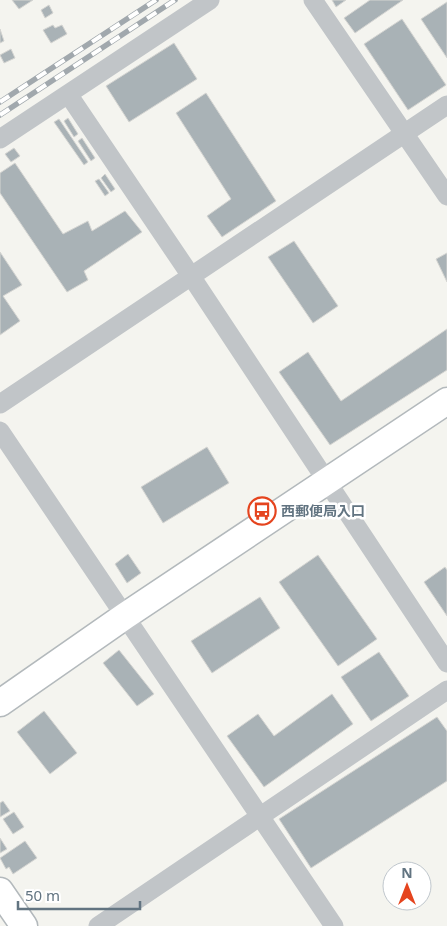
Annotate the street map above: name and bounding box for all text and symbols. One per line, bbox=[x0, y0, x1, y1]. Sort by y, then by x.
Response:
bus stop icon: 西郵便局入口 bbox=[247, 496, 277, 526]
place label: 西郵便局入口 bbox=[281, 501, 365, 520]
north arrow bbox=[382, 861, 432, 911]
text: N bbox=[401, 863, 413, 882]
scale bar bbox=[18, 878, 140, 910]
text: 50 m bbox=[25, 885, 60, 905]

